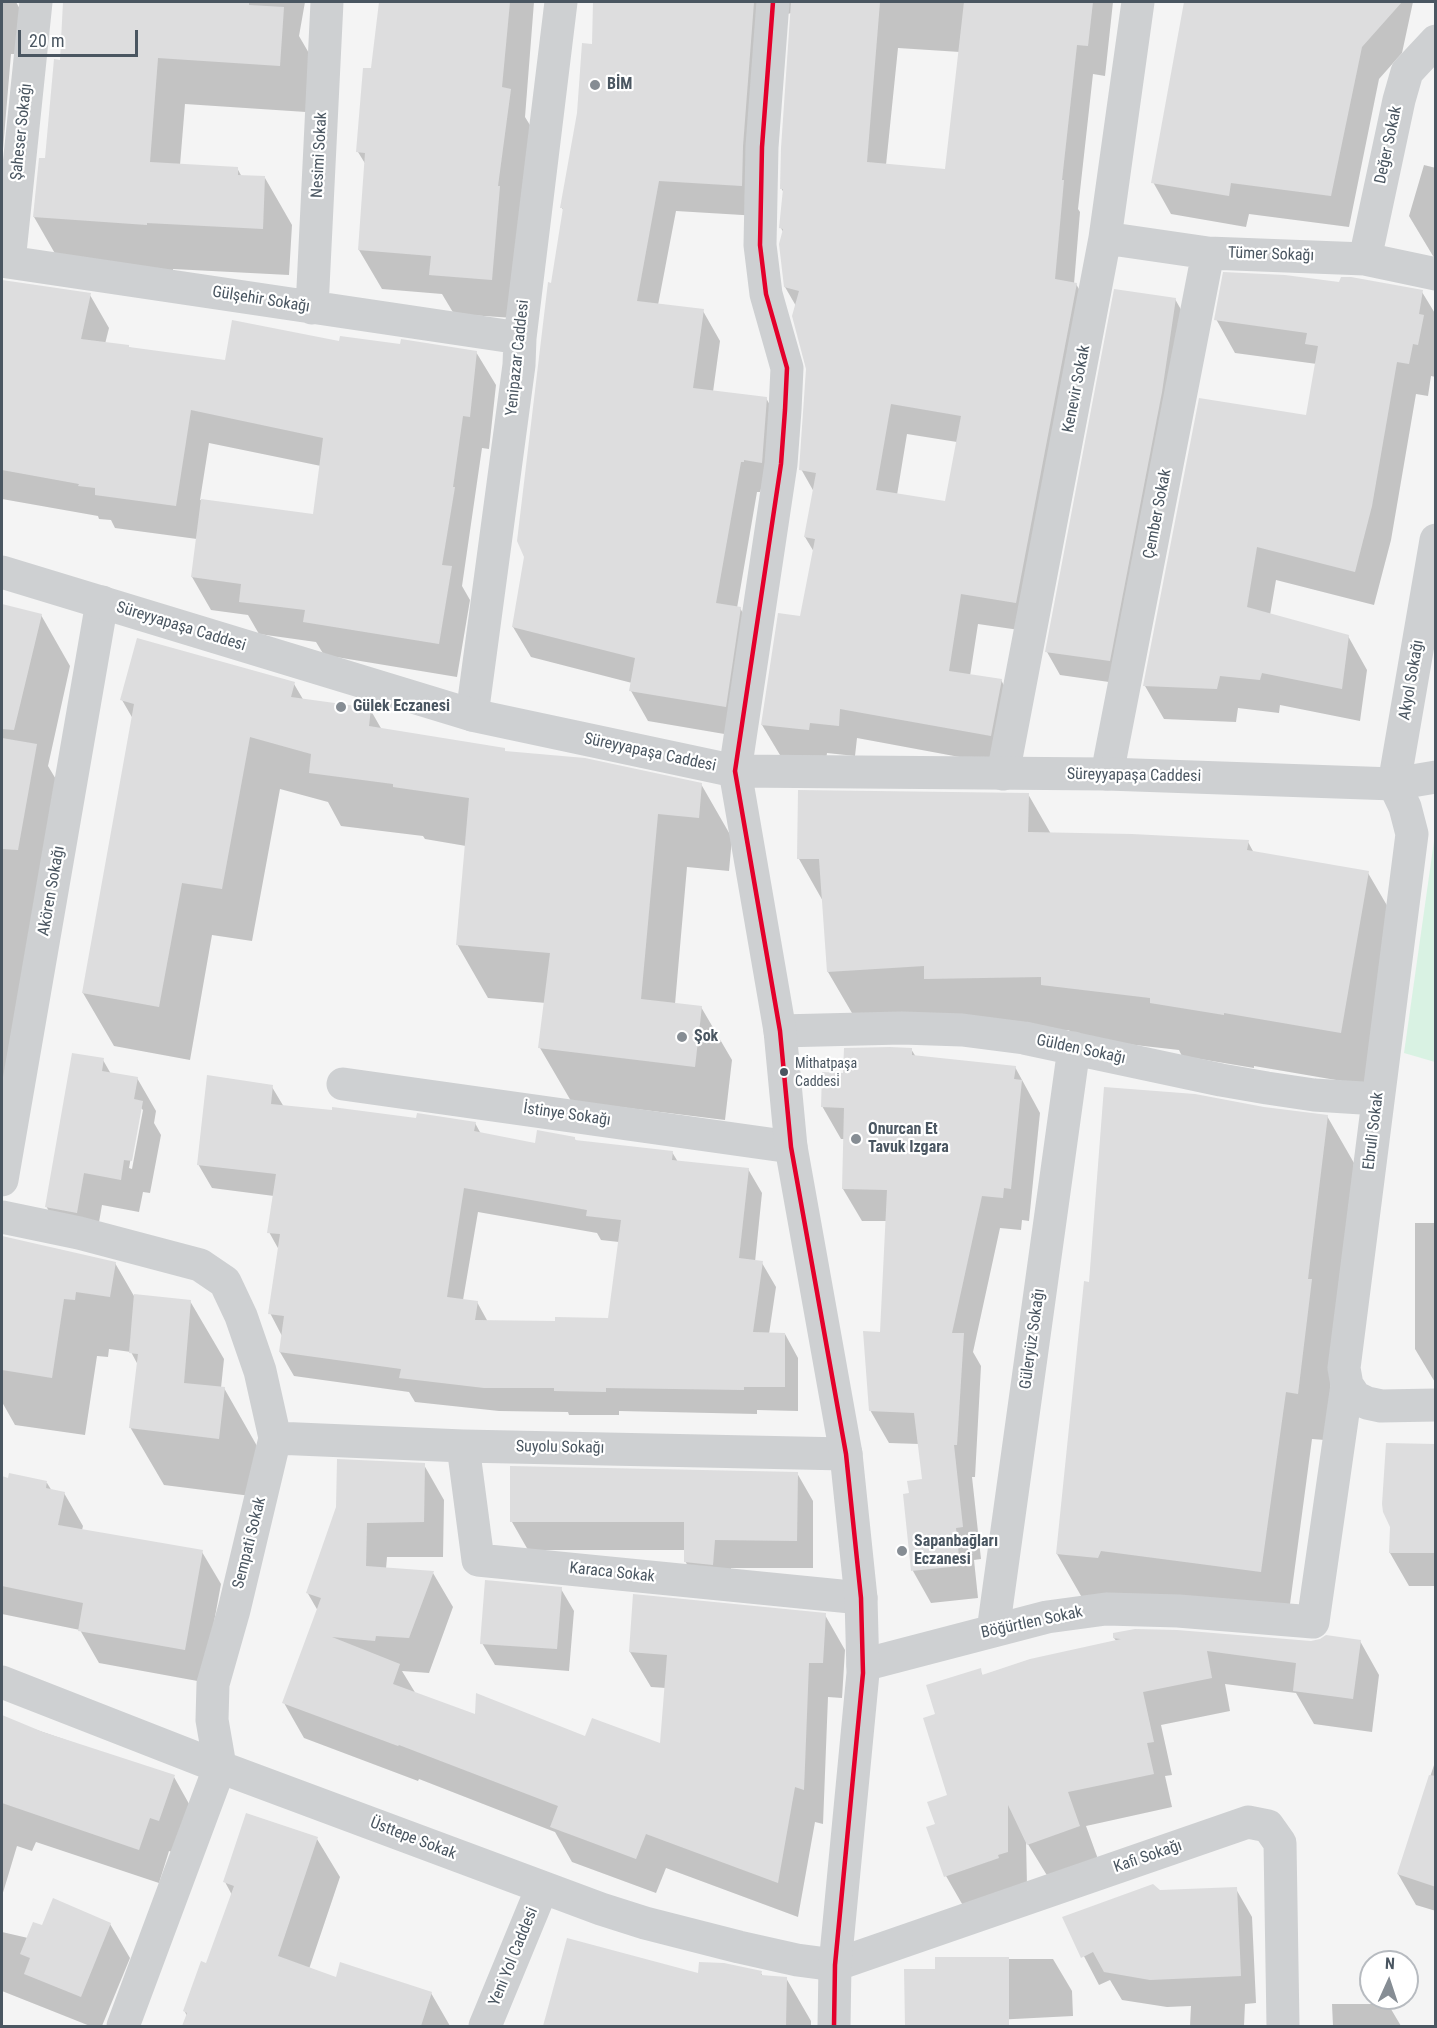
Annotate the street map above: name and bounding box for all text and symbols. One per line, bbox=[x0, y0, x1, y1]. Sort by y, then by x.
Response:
scale bar bbox=[21, 18, 141, 56]
text: 20 m bbox=[29, 30, 64, 51]
place label: BİM bbox=[607, 75, 632, 95]
marker: BİM bbox=[588, 78, 602, 92]
street label: Şaheser Sokağı bbox=[7, 83, 37, 181]
street label: Değer Sokak bbox=[1371, 104, 1407, 186]
street label: Nesimi Sokak bbox=[308, 111, 332, 199]
street label: Tümer Sokağı bbox=[1228, 244, 1314, 266]
street label: Gülşehir Sokağı bbox=[211, 283, 311, 317]
street label: Yenipazar Caddesi bbox=[502, 299, 534, 417]
street label: Kenevir Sokak bbox=[1059, 344, 1095, 434]
street label: Çember Sokak bbox=[1140, 468, 1176, 560]
street label: Süreyyapaşa Caddesi bbox=[114, 598, 248, 656]
street label: Akyol Sokağı bbox=[1395, 638, 1429, 722]
place label: Gülek Eczanesi bbox=[353, 697, 450, 717]
marker: Gülek Eczanesi bbox=[334, 700, 348, 714]
street label: Süreyyapaşa Caddesi bbox=[582, 730, 718, 776]
street label: Süreyyapaşa Caddesi bbox=[1067, 765, 1201, 787]
street label: Akören Sokağı bbox=[35, 845, 69, 937]
place label: Şok bbox=[694, 1027, 718, 1047]
marker: Şok bbox=[675, 1030, 689, 1044]
street label: Gülden Sokağı bbox=[1035, 1031, 1127, 1069]
place label: Mi̇thatpaşa Caddesi̇ bbox=[795, 1056, 857, 1088]
marker: Mi̇thatpaşa Caddesi̇ bbox=[778, 1066, 790, 1078]
street label: Ebruli Sokak bbox=[1360, 1091, 1388, 1171]
street label: İstinye Sokağı bbox=[522, 1099, 612, 1131]
place label: Onurcan Et Tavuk Izgara bbox=[868, 1120, 949, 1158]
marker: Onurcan Et Tavuk Izgara bbox=[849, 1132, 863, 1146]
street label: Güleryüz Sokağı bbox=[1016, 1287, 1050, 1391]
street label: Suyolu Sokağı bbox=[516, 1438, 604, 1458]
street label: Sempati Sokak bbox=[229, 1495, 271, 1591]
place label: Sapanbağları Eczanesi bbox=[914, 1532, 998, 1570]
marker: Sapanbağları Eczanesi bbox=[895, 1544, 909, 1558]
street label: Karaca Sokak bbox=[568, 1559, 656, 1587]
street label: Böğürtlen Sokak bbox=[979, 1603, 1085, 1643]
street label: Üsttepe Sokak bbox=[367, 1814, 459, 1864]
street label: Kafi Sokağı bbox=[1111, 1836, 1185, 1878]
street label: Yeni Yol Caddesi bbox=[485, 1905, 543, 2009]
north arrow bbox=[1359, 1950, 1419, 2010]
text: N bbox=[1384, 1954, 1395, 1973]

